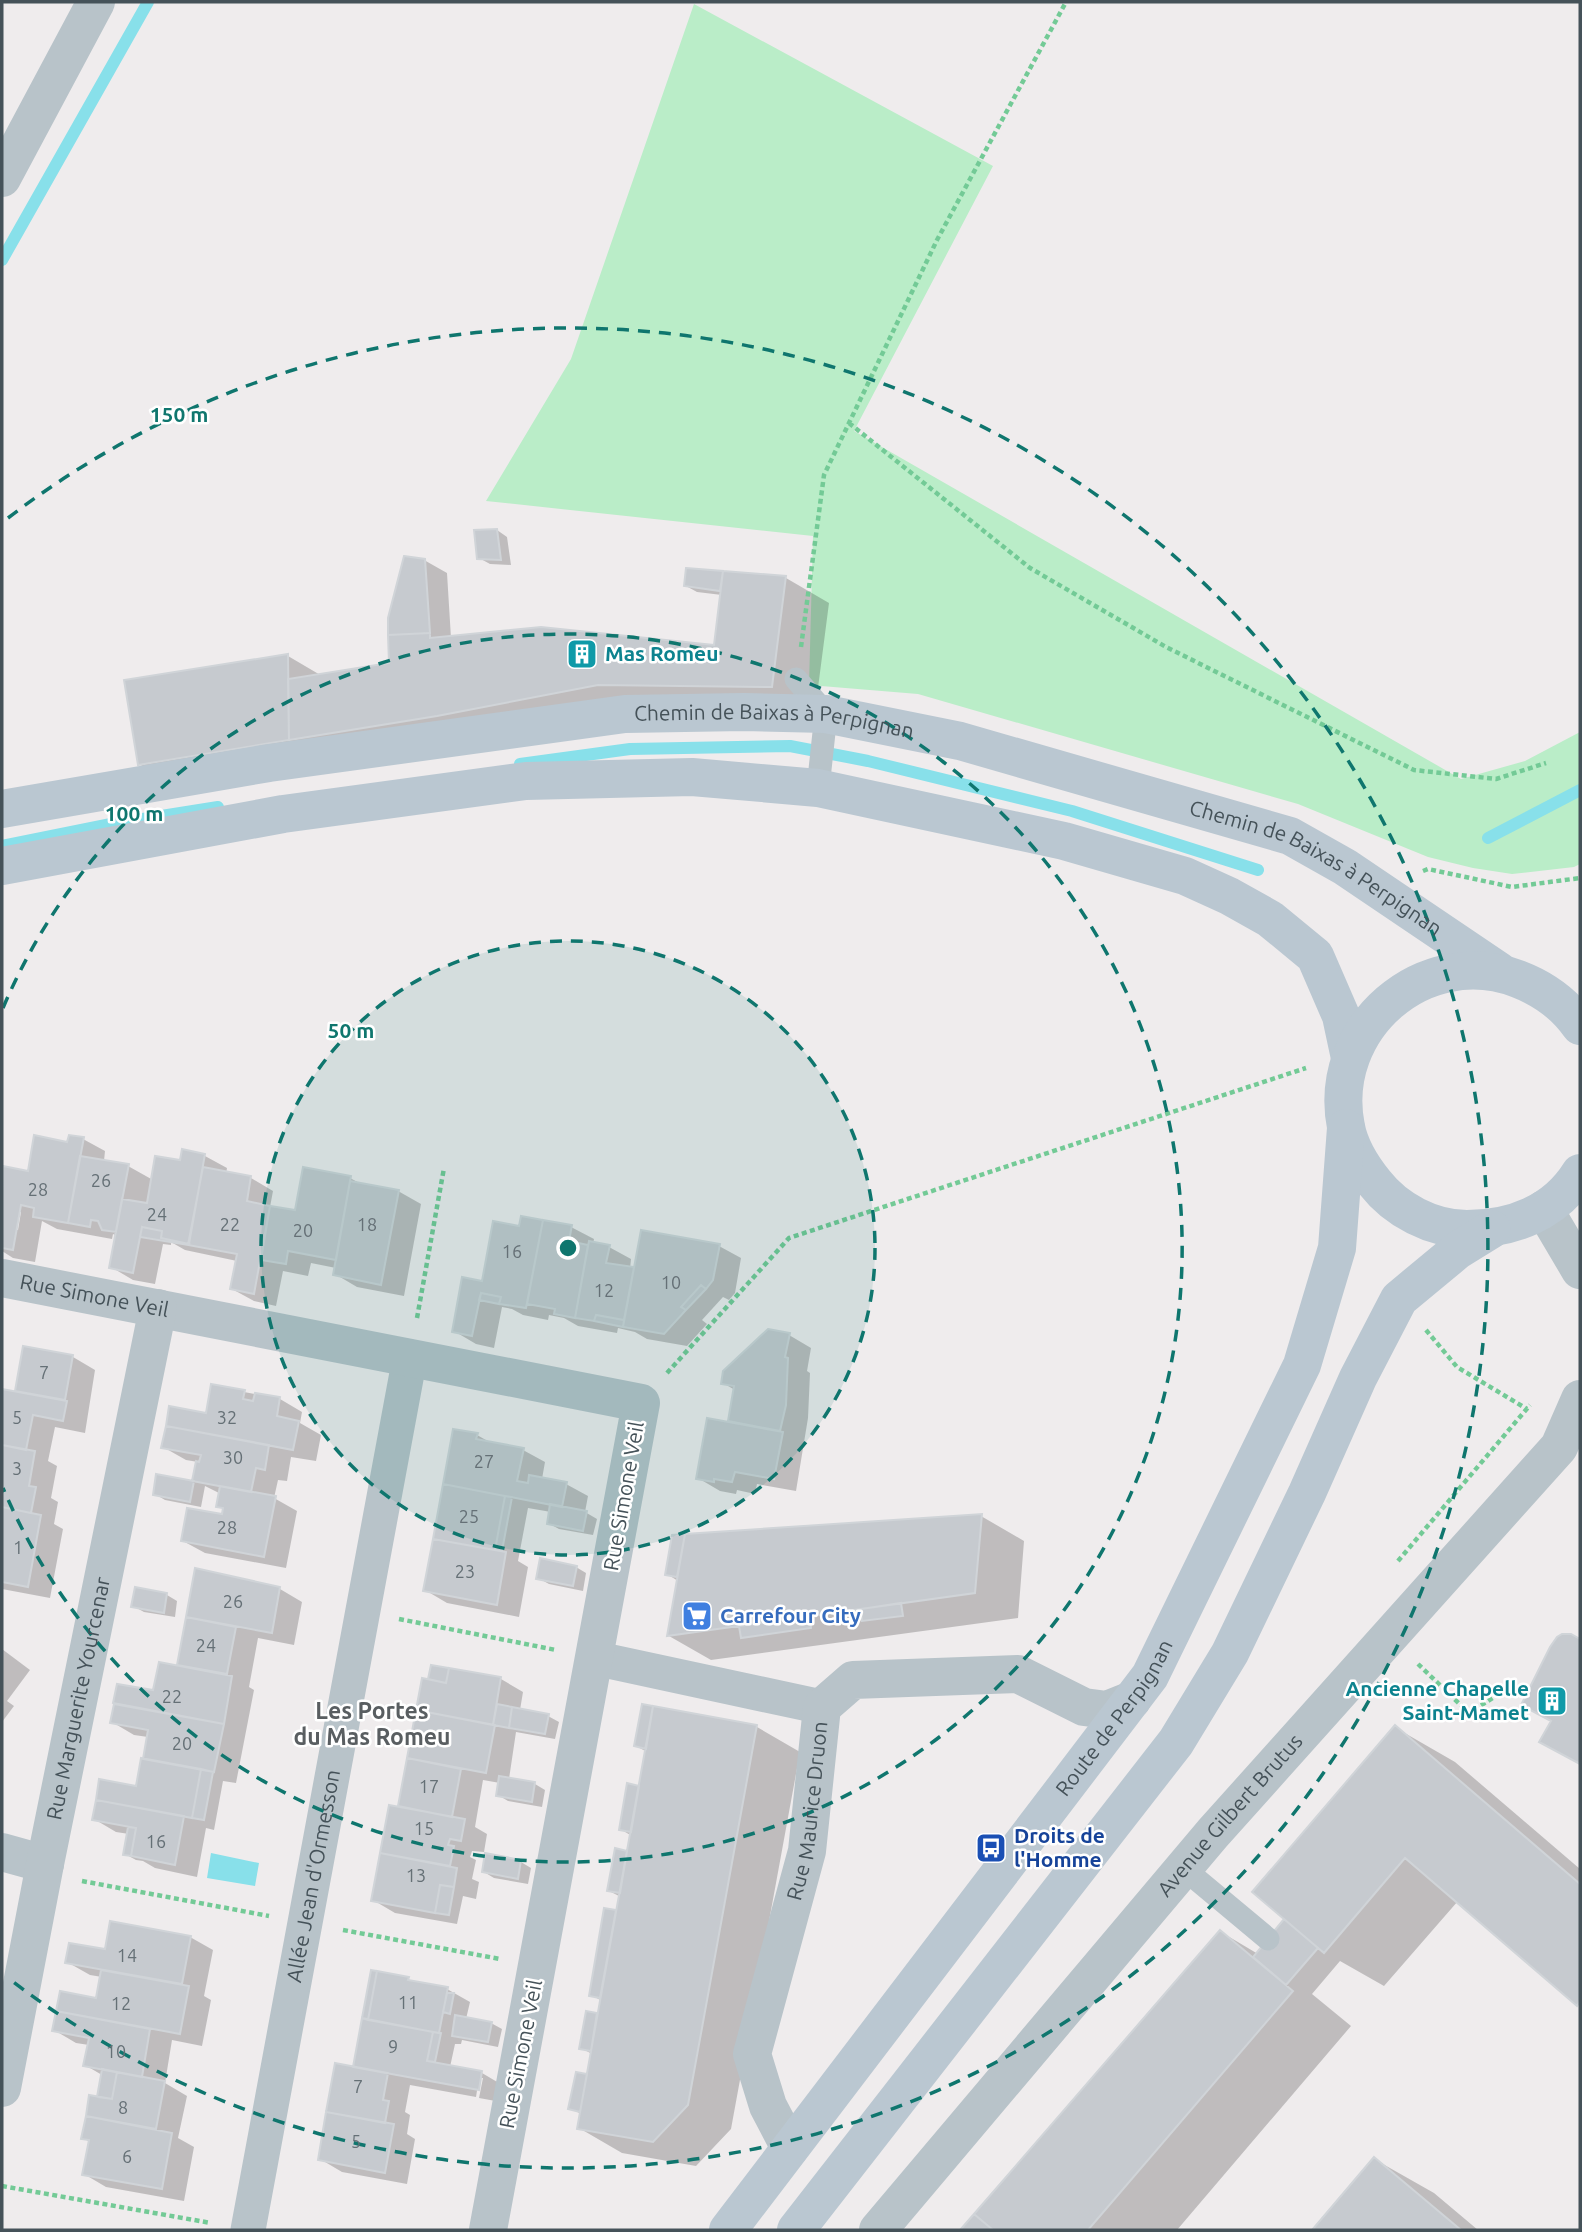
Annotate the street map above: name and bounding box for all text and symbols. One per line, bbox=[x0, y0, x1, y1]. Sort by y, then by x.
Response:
text: 150 m bbox=[150, 402, 208, 426]
building icon: Mas Romeu bbox=[565, 637, 599, 671]
place label: Mas Romeu bbox=[605, 641, 718, 665]
street label: Chemin de Baixas à Perpignan bbox=[634, 699, 916, 742]
street label: Chemin de Baixas à Perpignan bbox=[1187, 795, 1447, 940]
text: 100 m bbox=[105, 801, 163, 825]
text: 50 m bbox=[328, 1018, 374, 1042]
house number: 26 bbox=[91, 1170, 111, 1190]
house number: 28 bbox=[28, 1179, 48, 1199]
house number: 24 bbox=[147, 1204, 167, 1224]
house number: 22 bbox=[220, 1214, 240, 1234]
house number: 18 bbox=[357, 1214, 377, 1234]
house number: 20 bbox=[293, 1220, 313, 1240]
centre of rings bbox=[556, 1236, 580, 1260]
house number: 16 bbox=[502, 1241, 522, 1261]
street label: Rue Simone Veil bbox=[18, 1269, 171, 1321]
house number: 10 bbox=[661, 1272, 681, 1292]
house number: 12 bbox=[594, 1280, 614, 1300]
house number: 7 bbox=[39, 1362, 49, 1382]
house number: 5 bbox=[12, 1407, 22, 1427]
house number: 32 bbox=[217, 1407, 237, 1427]
street label: Rue Simone Veil bbox=[598, 1419, 648, 1572]
house number: 30 bbox=[223, 1447, 243, 1467]
house number: 27 bbox=[474, 1451, 494, 1471]
house number: 3 bbox=[12, 1458, 22, 1478]
house number: 25 bbox=[459, 1506, 479, 1526]
house number: 28 bbox=[217, 1517, 237, 1537]
house number: 1 bbox=[13, 1537, 23, 1557]
house number: 23 bbox=[455, 1561, 475, 1581]
street label: Rue Marguerite Yourcenar bbox=[41, 1575, 114, 1822]
house number: 26 bbox=[223, 1591, 243, 1611]
supermarket icon: Carrefour City bbox=[680, 1599, 714, 1633]
place label: Carrefour City bbox=[720, 1603, 861, 1627]
house number: 24 bbox=[196, 1635, 216, 1655]
street label: Route de Perpignan bbox=[1050, 1635, 1177, 1800]
place label: Ancienne Chapelle Saint-Mamet bbox=[1345, 1676, 1529, 1724]
building icon: Ancienne Chapelle Saint-Mamet bbox=[1535, 1684, 1569, 1718]
house number: 22 bbox=[162, 1686, 182, 1706]
district label: Les Portes du Mas Romeu bbox=[294, 1698, 450, 1749]
street label: Rue Maurice Druon bbox=[781, 1720, 831, 1903]
street label: Avenue Gilbert Brutus bbox=[1152, 1729, 1307, 1901]
house number: 20 bbox=[172, 1733, 192, 1753]
street label: Allée Jean d'Ormesson bbox=[281, 1768, 344, 1984]
house number: 17 bbox=[419, 1776, 439, 1796]
house number: 15 bbox=[414, 1818, 434, 1838]
place label: Droits de l'Homme bbox=[1014, 1823, 1105, 1871]
house number: 16 bbox=[146, 1831, 166, 1851]
bus stop icon: Droits de l'Homme bbox=[974, 1831, 1008, 1865]
house number: 13 bbox=[406, 1865, 426, 1885]
house number: 14 bbox=[117, 1945, 137, 1965]
street label: Rue Simone Veil bbox=[494, 1977, 546, 2130]
house number: 11 bbox=[398, 1992, 418, 2012]
house number: 12 bbox=[111, 1993, 131, 2013]
house number: 9 bbox=[388, 2036, 398, 2056]
house number: 10 bbox=[106, 2041, 126, 2061]
house number: 7 bbox=[353, 2076, 363, 2096]
house number: 8 bbox=[118, 2097, 128, 2117]
house number: 5 bbox=[351, 2131, 361, 2151]
house number: 6 bbox=[122, 2146, 132, 2166]

